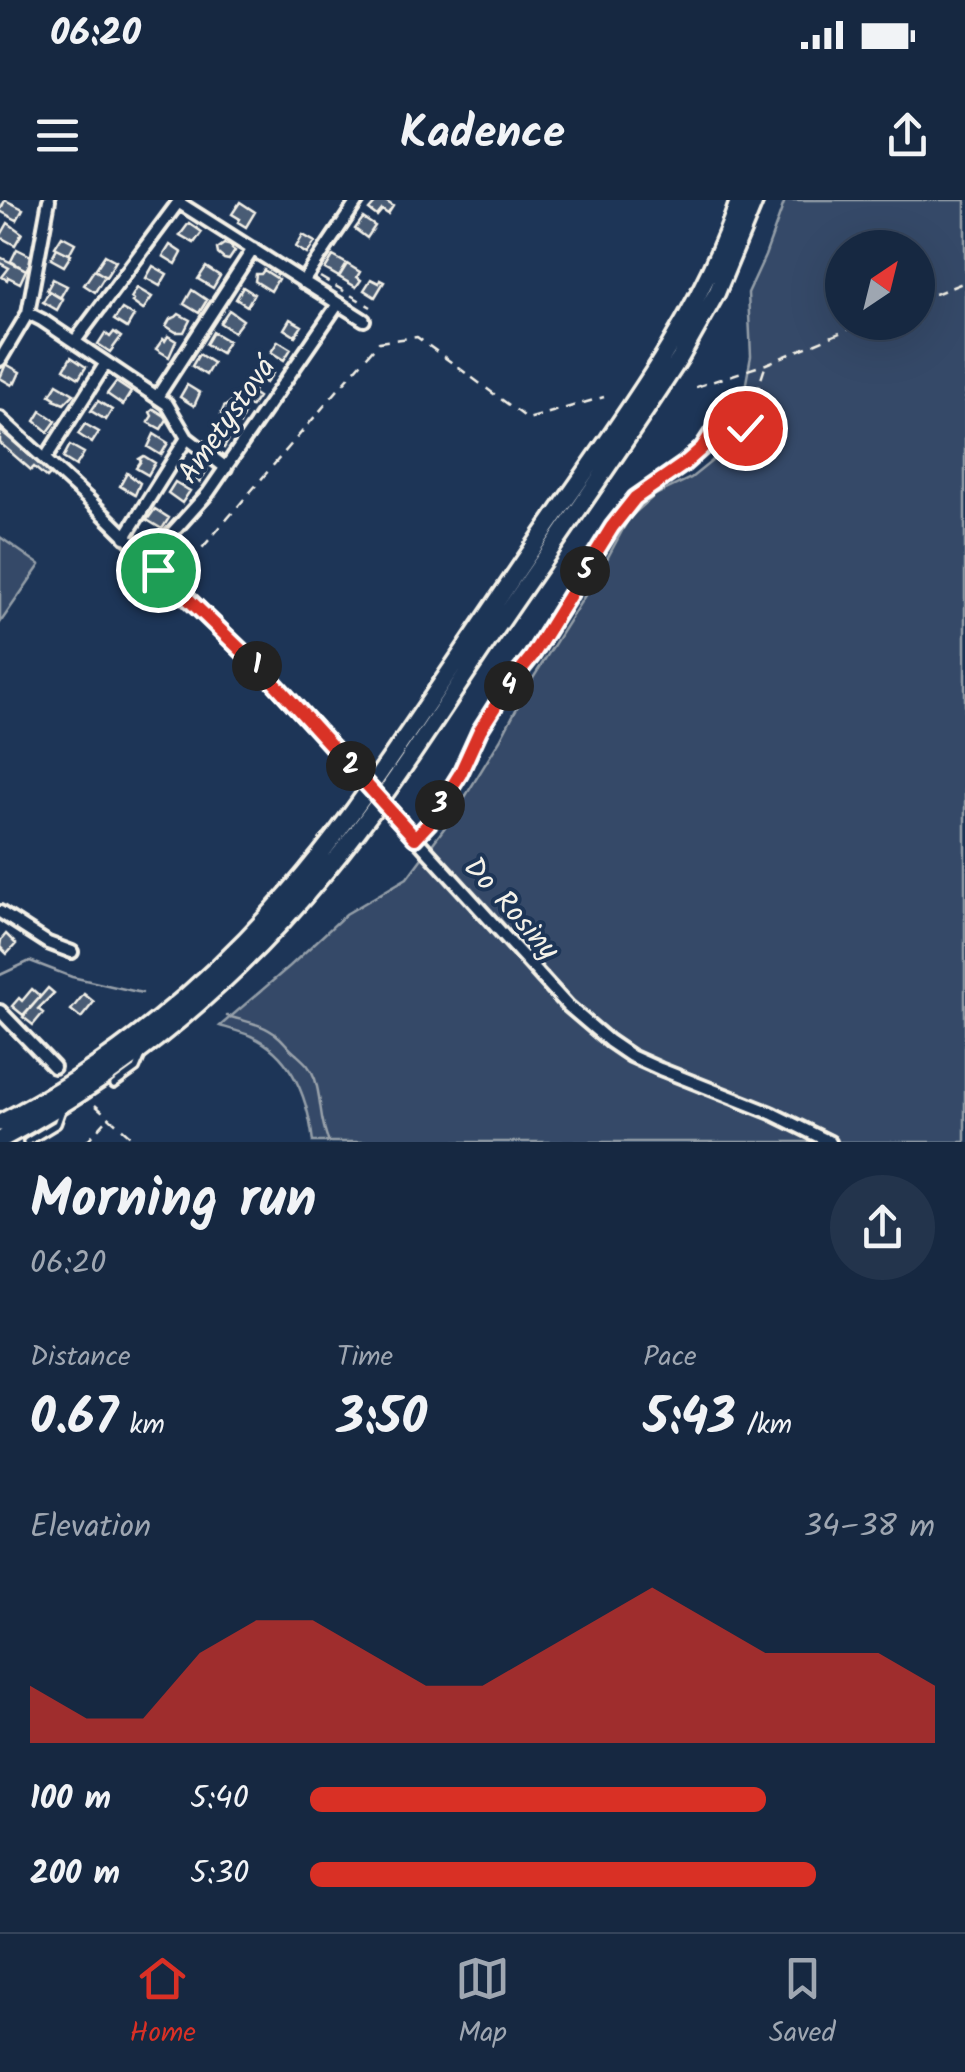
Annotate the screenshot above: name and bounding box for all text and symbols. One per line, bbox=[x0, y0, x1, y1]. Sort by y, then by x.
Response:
text: 06:20 bbox=[50, 5, 141, 65]
text: Kadence bbox=[400, 99, 565, 171]
icon: menu bbox=[30, 108, 85, 163]
icon: share bbox=[880, 108, 935, 163]
north arrow bbox=[825, 230, 935, 340]
map controls bbox=[825, 230, 935, 340]
street label: Ametystová bbox=[166, 345, 291, 495]
pin bbox=[703, 386, 788, 471]
icon: check bbox=[718, 401, 773, 456]
pin bbox=[116, 528, 201, 613]
icon: arrive bbox=[131, 543, 186, 598]
pin: 5 bbox=[560, 546, 610, 596]
text: 5 bbox=[578, 548, 592, 593]
pin: 1 bbox=[232, 641, 282, 691]
text: 1 bbox=[253, 643, 261, 688]
pin: 4 bbox=[484, 661, 534, 711]
text: 4 bbox=[501, 663, 517, 708]
pin: 2 bbox=[326, 741, 376, 791]
text: 2 bbox=[343, 743, 359, 788]
pin: 3 bbox=[415, 780, 465, 830]
text: 3 bbox=[432, 782, 448, 827]
street label: Do Rosiny bbox=[451, 846, 571, 973]
text: Morning run bbox=[30, 1158, 317, 1245]
button: share bbox=[830, 1175, 935, 1280]
text: 06:20 bbox=[30, 1239, 106, 1290]
text: Distance bbox=[30, 1335, 131, 1380]
text: Time bbox=[337, 1335, 393, 1380]
text: Pace bbox=[643, 1335, 697, 1380]
text: 0.67 bbox=[30, 1380, 118, 1460]
text: 3:50 bbox=[337, 1380, 427, 1460]
text: 5:43 bbox=[643, 1380, 736, 1460]
text: km bbox=[118, 1403, 165, 1448]
text: /km bbox=[736, 1403, 792, 1448]
text: Elevation bbox=[30, 1502, 151, 1553]
text: 34–38 m bbox=[804, 1502, 935, 1553]
text: 100 m bbox=[30, 1774, 111, 1825]
text: 5:40 bbox=[190, 1774, 249, 1825]
text: 200 m bbox=[30, 1849, 120, 1900]
text: 5:30 bbox=[190, 1849, 249, 1900]
tab: Home bbox=[130, 1951, 196, 2056]
tab: Map bbox=[455, 1951, 510, 2056]
tab: Saved bbox=[769, 1951, 835, 2056]

